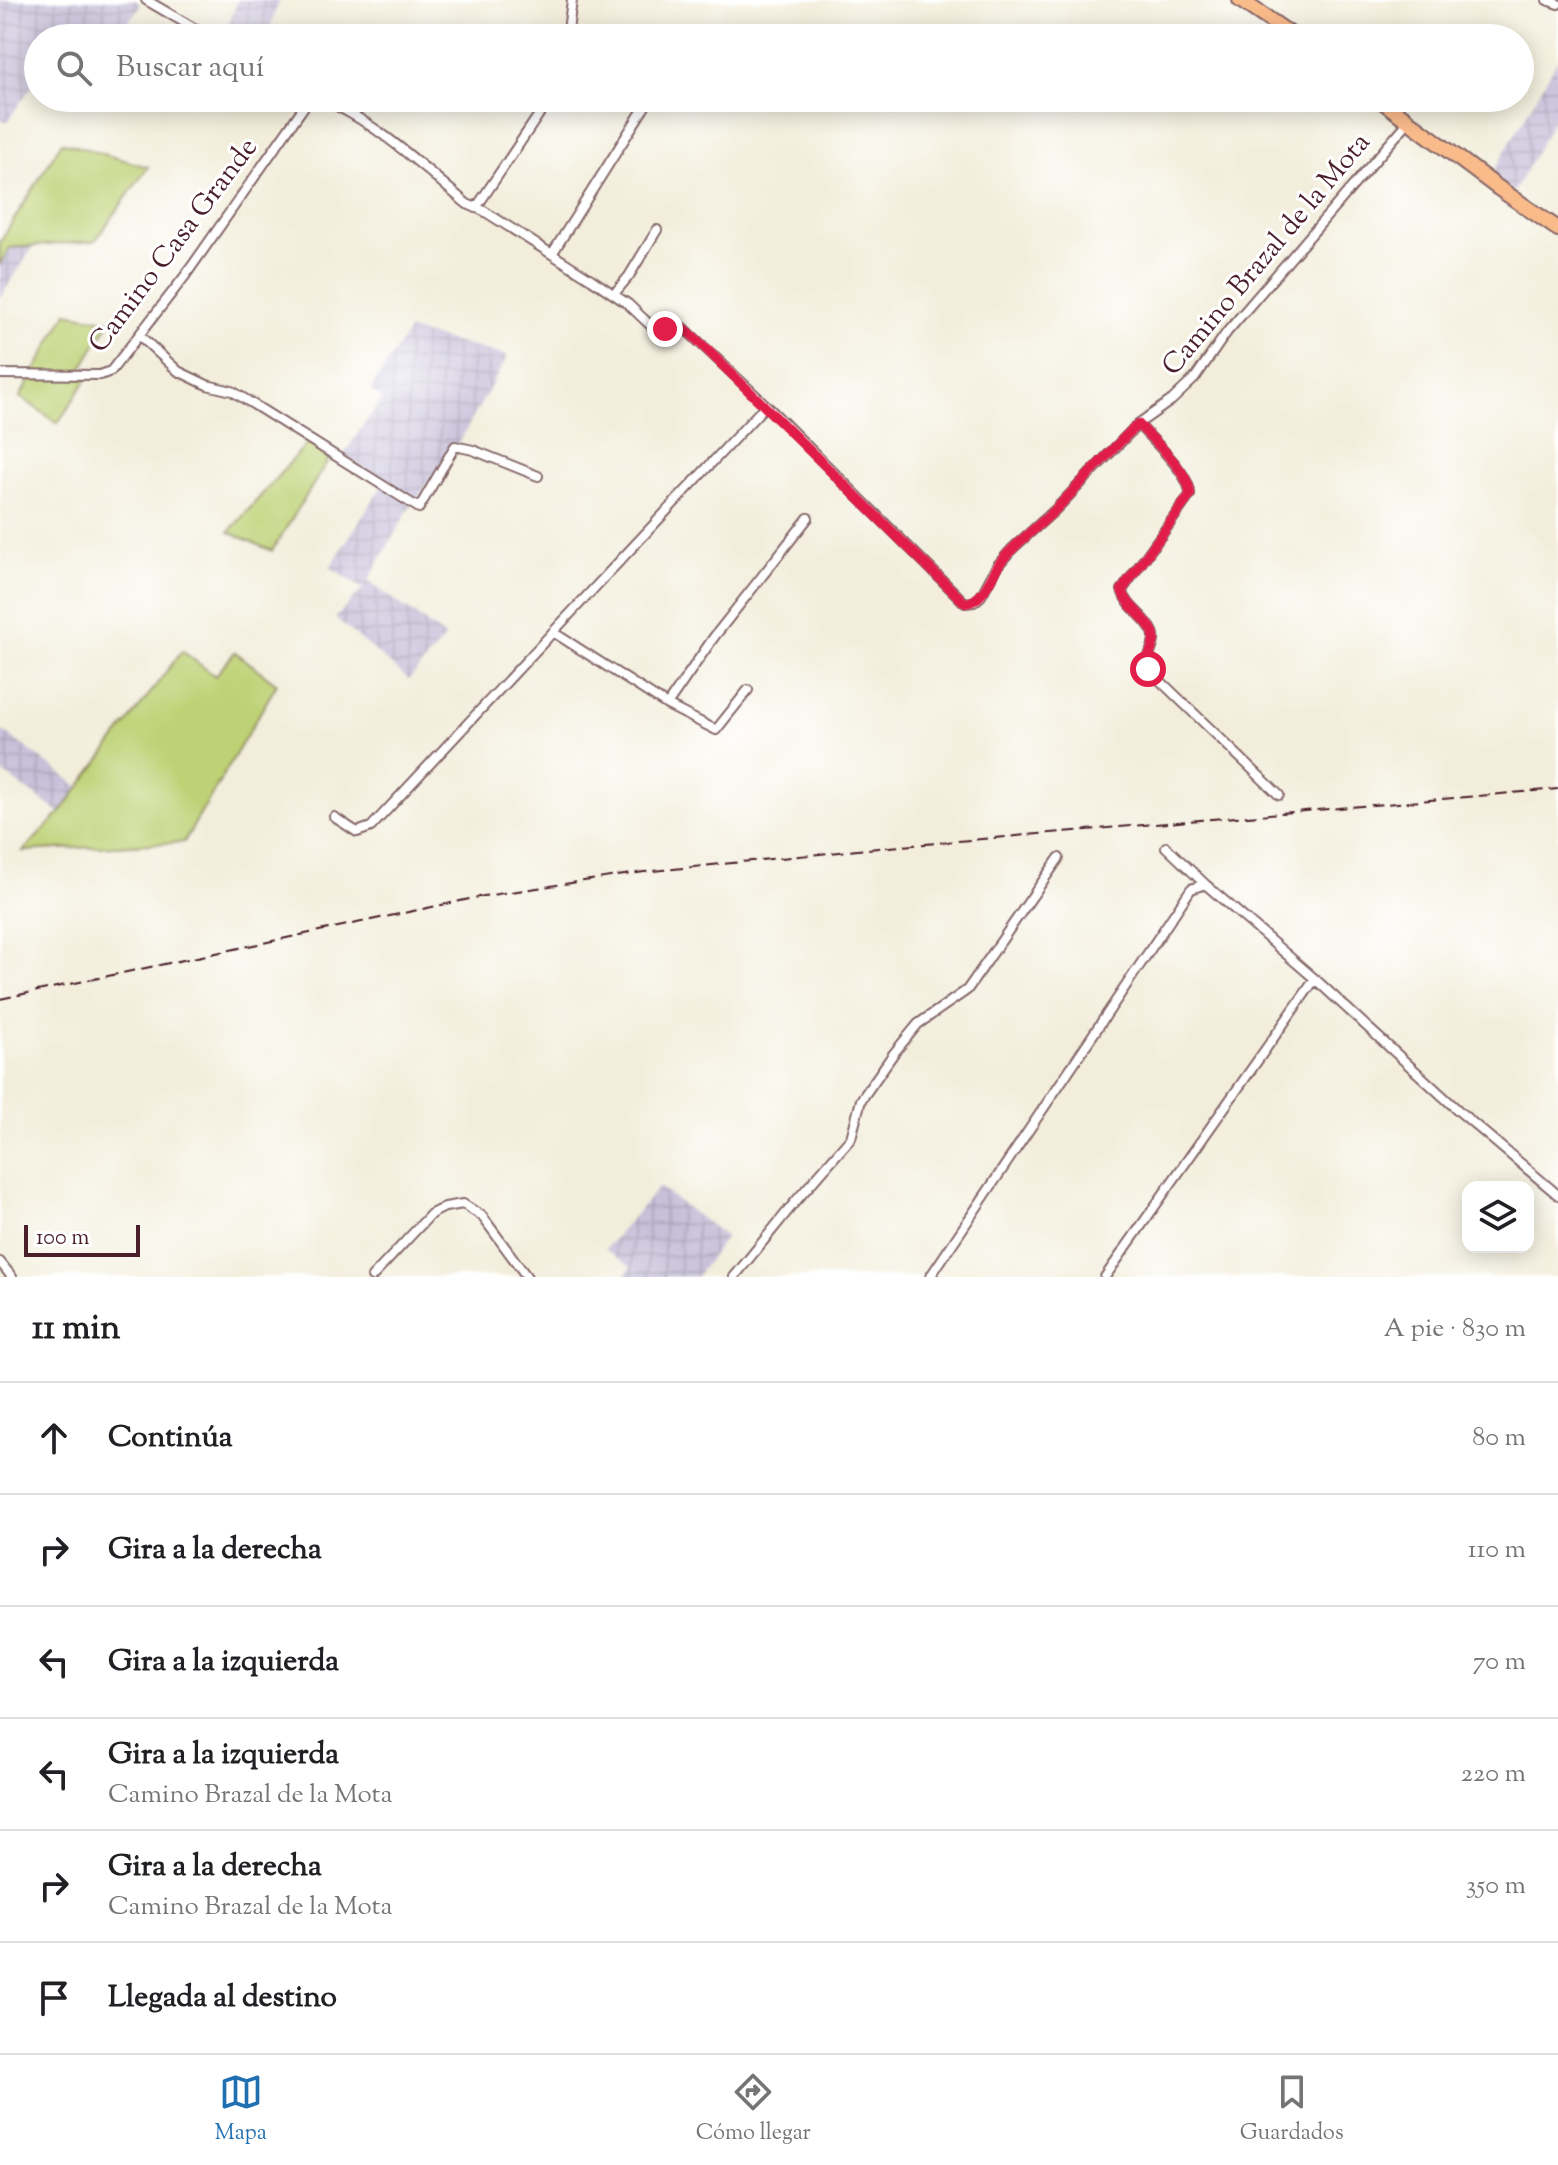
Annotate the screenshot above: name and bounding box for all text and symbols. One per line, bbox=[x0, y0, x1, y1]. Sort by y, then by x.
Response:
search box bbox=[24, 24, 1534, 112]
icon: search bbox=[52, 46, 96, 90]
text: Buscar aquí bbox=[116, 47, 264, 90]
street label: Camino Brazal de la Mota bbox=[1153, 125, 1381, 385]
street label: Camino Casa Grande bbox=[80, 130, 268, 362]
route end bbox=[647, 311, 683, 347]
route start bbox=[1130, 651, 1166, 687]
map controls bbox=[1462, 1181, 1534, 1253]
button: layers bbox=[1462, 1181, 1534, 1253]
scale bar bbox=[24, 1221, 140, 1257]
text: 100 m bbox=[36, 1223, 89, 1255]
text: 11 min bbox=[32, 1305, 120, 1354]
text: A pie · 830 m bbox=[1384, 1311, 1526, 1348]
icon: ahead bbox=[32, 1416, 76, 1460]
text: Continúa bbox=[108, 1417, 233, 1460]
text: 80 m bbox=[1472, 1420, 1526, 1457]
icon: right bbox=[32, 1528, 76, 1572]
text: Gira a la derecha bbox=[108, 1529, 322, 1572]
text: 110 m bbox=[1468, 1532, 1526, 1569]
icon: left bbox=[32, 1640, 76, 1684]
text: Gira a la izquierda bbox=[108, 1641, 339, 1684]
text: 70 m bbox=[1473, 1644, 1526, 1681]
text: Gira a la izquierda bbox=[108, 1734, 339, 1777]
icon: left bbox=[32, 1752, 76, 1796]
text: 220 m bbox=[1461, 1756, 1526, 1793]
text: Camino Brazal de la Mota bbox=[108, 1777, 392, 1814]
text: Gira a la derecha bbox=[108, 1846, 322, 1889]
icon: right bbox=[32, 1864, 76, 1908]
text: 350 m bbox=[1466, 1868, 1526, 1905]
text: Camino Brazal de la Mota bbox=[108, 1889, 392, 1926]
icon: arrive bbox=[32, 1976, 76, 2020]
text: Llegada al destino bbox=[108, 1977, 337, 2020]
tab: Mapa bbox=[214, 2070, 267, 2150]
tab: Cómo llegar bbox=[696, 2070, 811, 2150]
tab: Guardados bbox=[1240, 2070, 1344, 2150]

